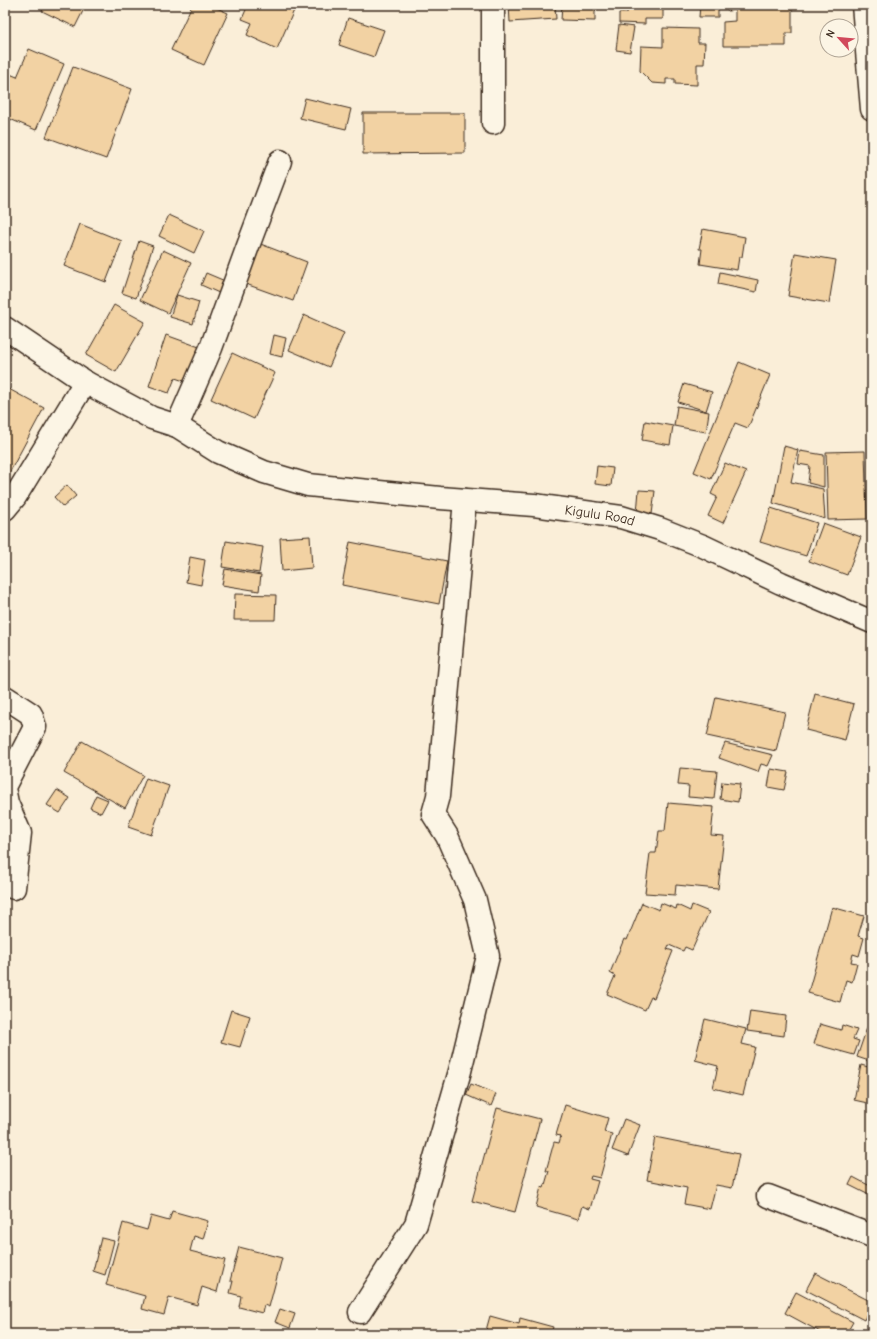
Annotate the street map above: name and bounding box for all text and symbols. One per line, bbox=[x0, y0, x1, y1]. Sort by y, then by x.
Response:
north arrow bbox=[819, 18, 859, 58]
text: N bbox=[823, 28, 838, 40]
street label: Kigulu Road bbox=[564, 501, 637, 529]

